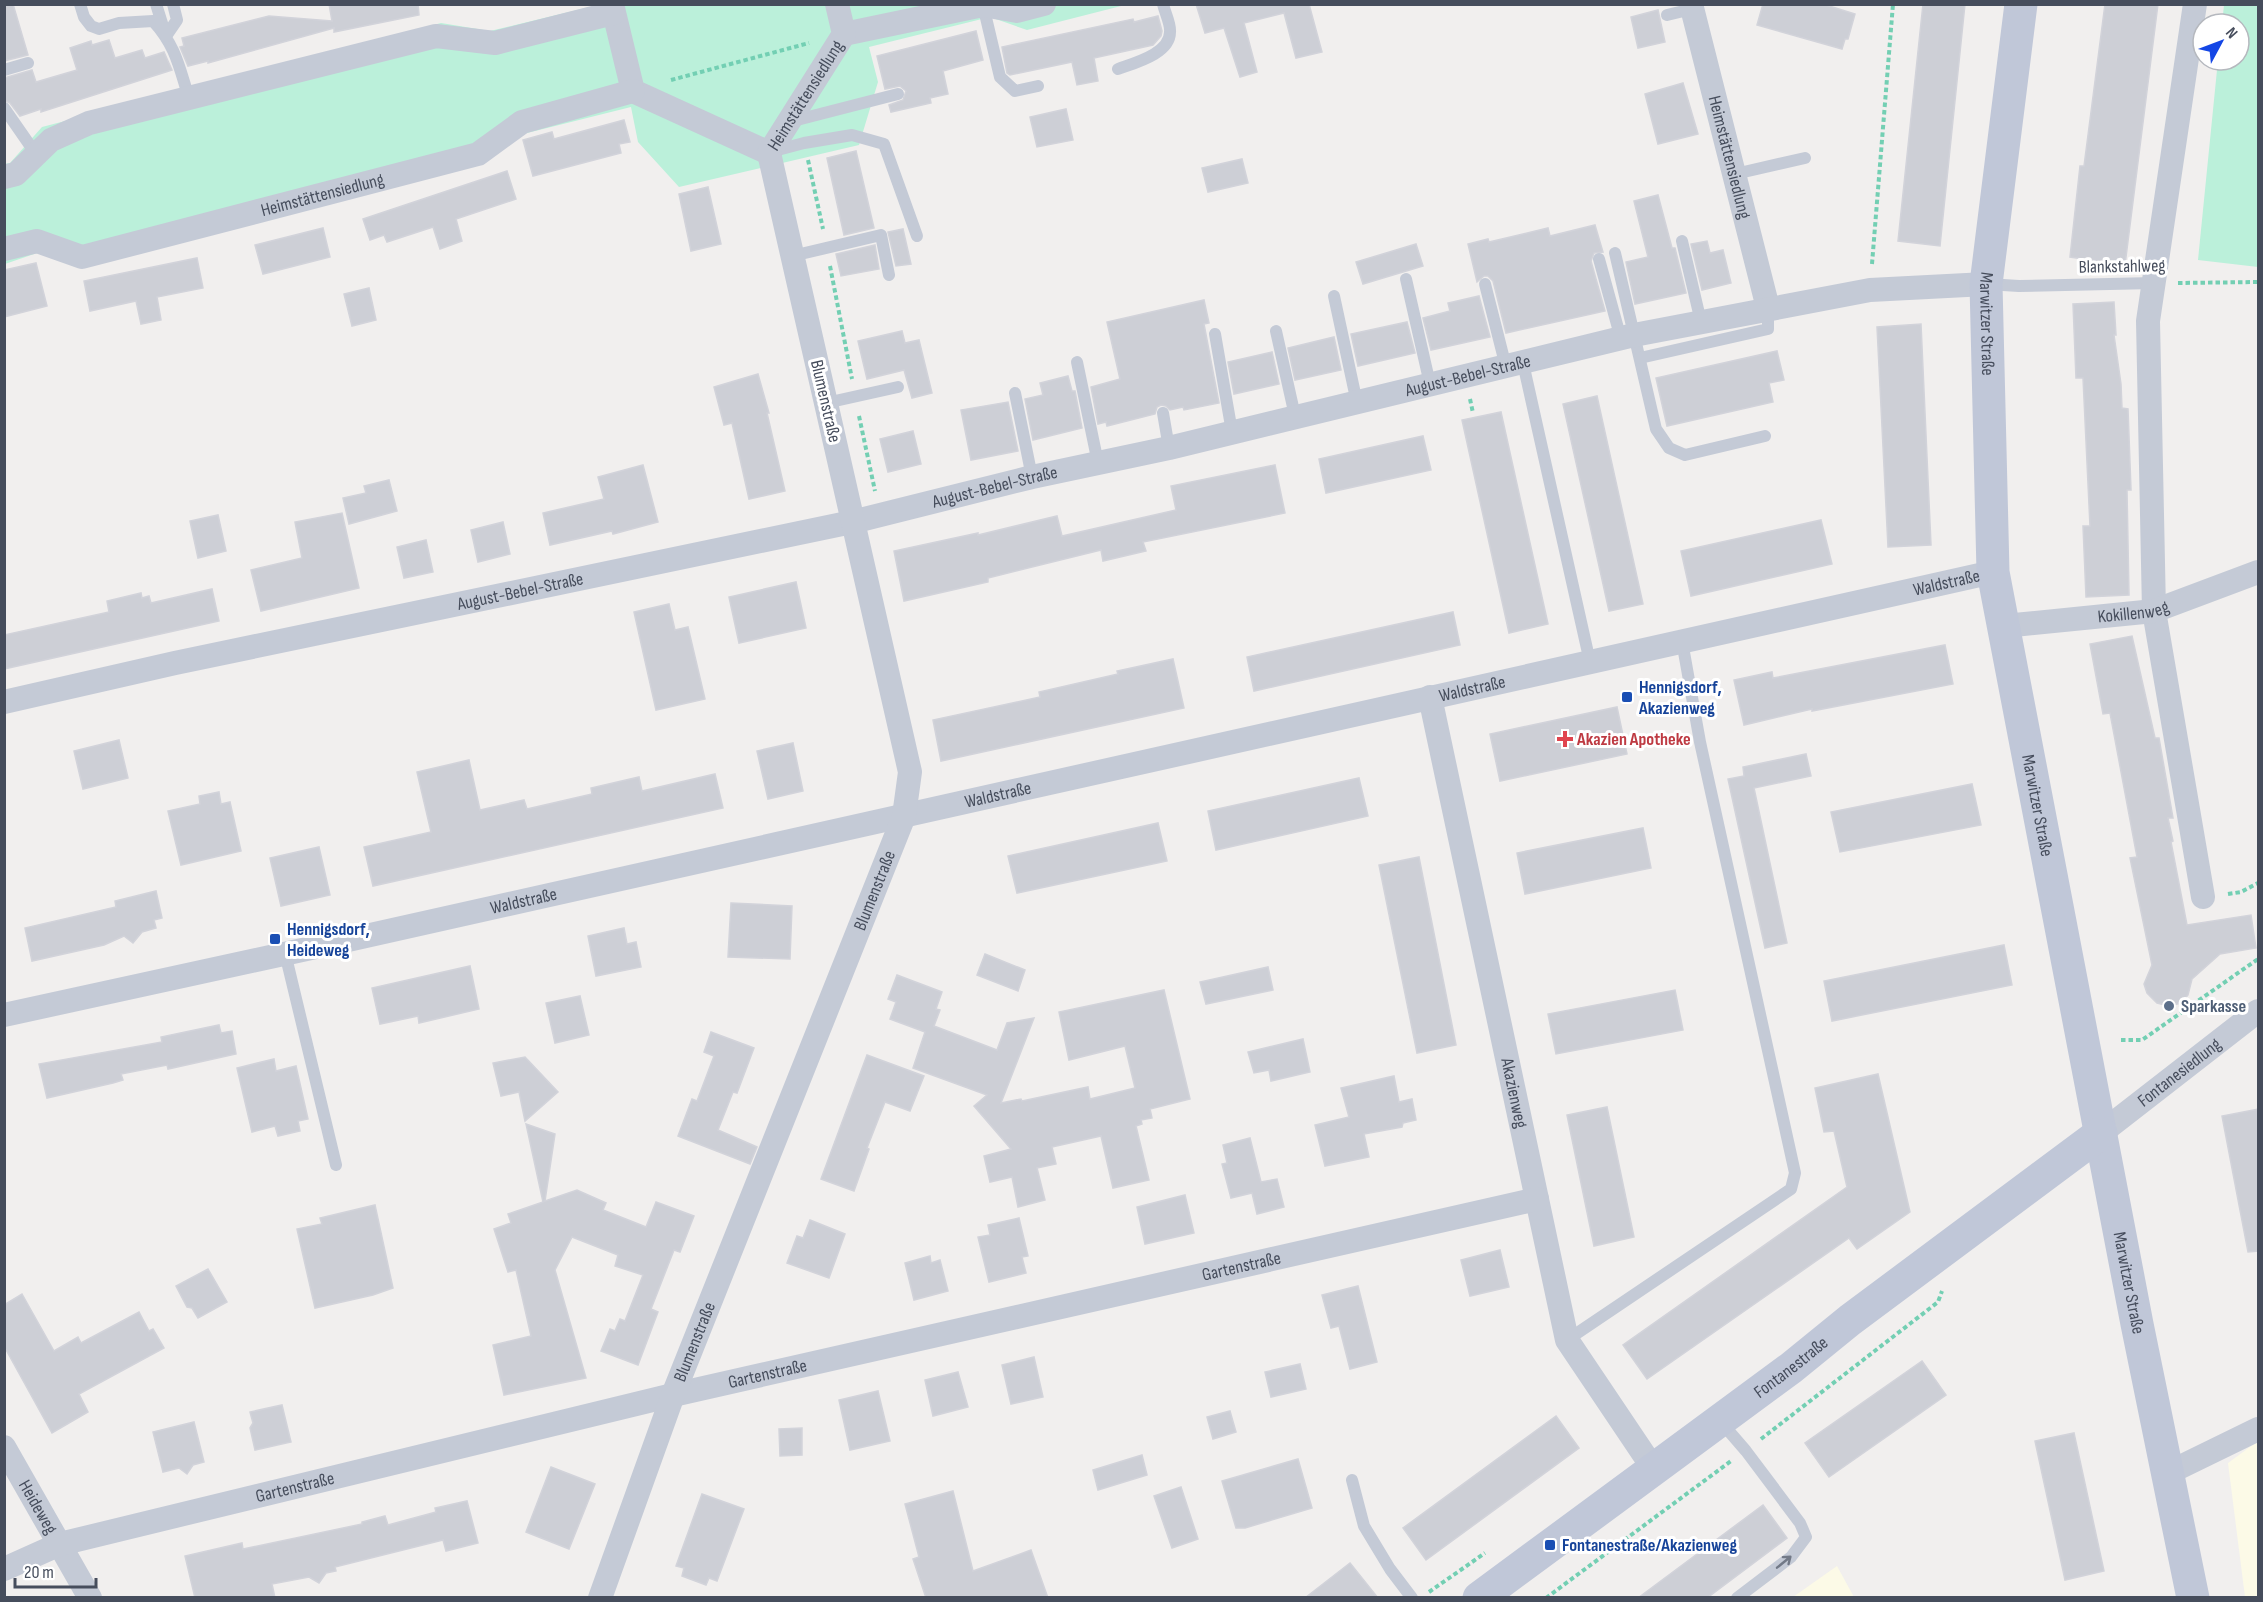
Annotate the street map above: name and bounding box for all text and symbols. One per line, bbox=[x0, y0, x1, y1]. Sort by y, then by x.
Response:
north arrow bbox=[2191, 12, 2251, 72]
text: N bbox=[2221, 24, 2241, 43]
street label: Heimstättensiedlung bbox=[763, 37, 848, 155]
street label: Heimstättensiedlung bbox=[1704, 93, 1755, 221]
street label: Heimstättensiedlung bbox=[259, 169, 386, 221]
street label: Blankstahlweg bbox=[2078, 255, 2166, 278]
street label: Marwitzer Straße bbox=[1975, 271, 1998, 376]
street label: August-Bebel-Straße bbox=[1402, 351, 1533, 401]
street label: Blumenstraße bbox=[806, 358, 845, 444]
street label: August-Bebel-Straße bbox=[929, 462, 1059, 513]
street label: Waldstraße bbox=[1911, 565, 1982, 601]
street label: August-Bebel-Straße bbox=[454, 568, 585, 615]
street label: Kokillenweg bbox=[2097, 596, 2172, 628]
street label: Waldstraße bbox=[1437, 671, 1508, 707]
place label: Hennigsdorf, Akazienweg bbox=[1638, 677, 1722, 719]
marker: Hennigsdorf, Akazienweg bbox=[1620, 690, 1634, 704]
place label: Akazien Apotheke bbox=[1576, 729, 1691, 750]
marker: Akazien Apotheke bbox=[1558, 732, 1572, 746]
street label: Marwitzer Straße bbox=[2017, 753, 2057, 858]
street label: Waldstraße bbox=[963, 777, 1033, 813]
street label: Blumenstraße bbox=[849, 848, 900, 934]
street label: Waldstraße bbox=[488, 884, 559, 919]
place label: Hennigsdorf, Heideweg bbox=[287, 919, 370, 961]
marker: Hennigsdorf, Heideweg bbox=[268, 932, 282, 946]
place label: Sparkasse bbox=[2181, 996, 2246, 1017]
marker: Sparkasse bbox=[2162, 999, 2176, 1013]
street label: Fontanesiedlung bbox=[2134, 1034, 2225, 1112]
street label: Akazienweg bbox=[1496, 1055, 1532, 1130]
street label: Marwitzer Straße bbox=[2109, 1230, 2149, 1336]
street label: Gartenstraße bbox=[1200, 1247, 1283, 1286]
street label: Blumenstraße bbox=[669, 1299, 720, 1385]
street label: Fontanestraße bbox=[1750, 1332, 1832, 1403]
street label: Gartenstraße bbox=[726, 1355, 809, 1393]
street label: Gartenstraße bbox=[254, 1468, 336, 1507]
street label: Heideweg bbox=[14, 1476, 61, 1538]
place label: Fontanestraße/Akazienweg bbox=[1562, 1535, 1738, 1556]
marker: Fontanestraße/Akazienweg bbox=[1543, 1538, 1557, 1552]
scale bar bbox=[15, 1551, 96, 1589]
one-way arrow bbox=[1775, 1555, 1791, 1568]
text: 20 m bbox=[24, 1562, 54, 1583]

